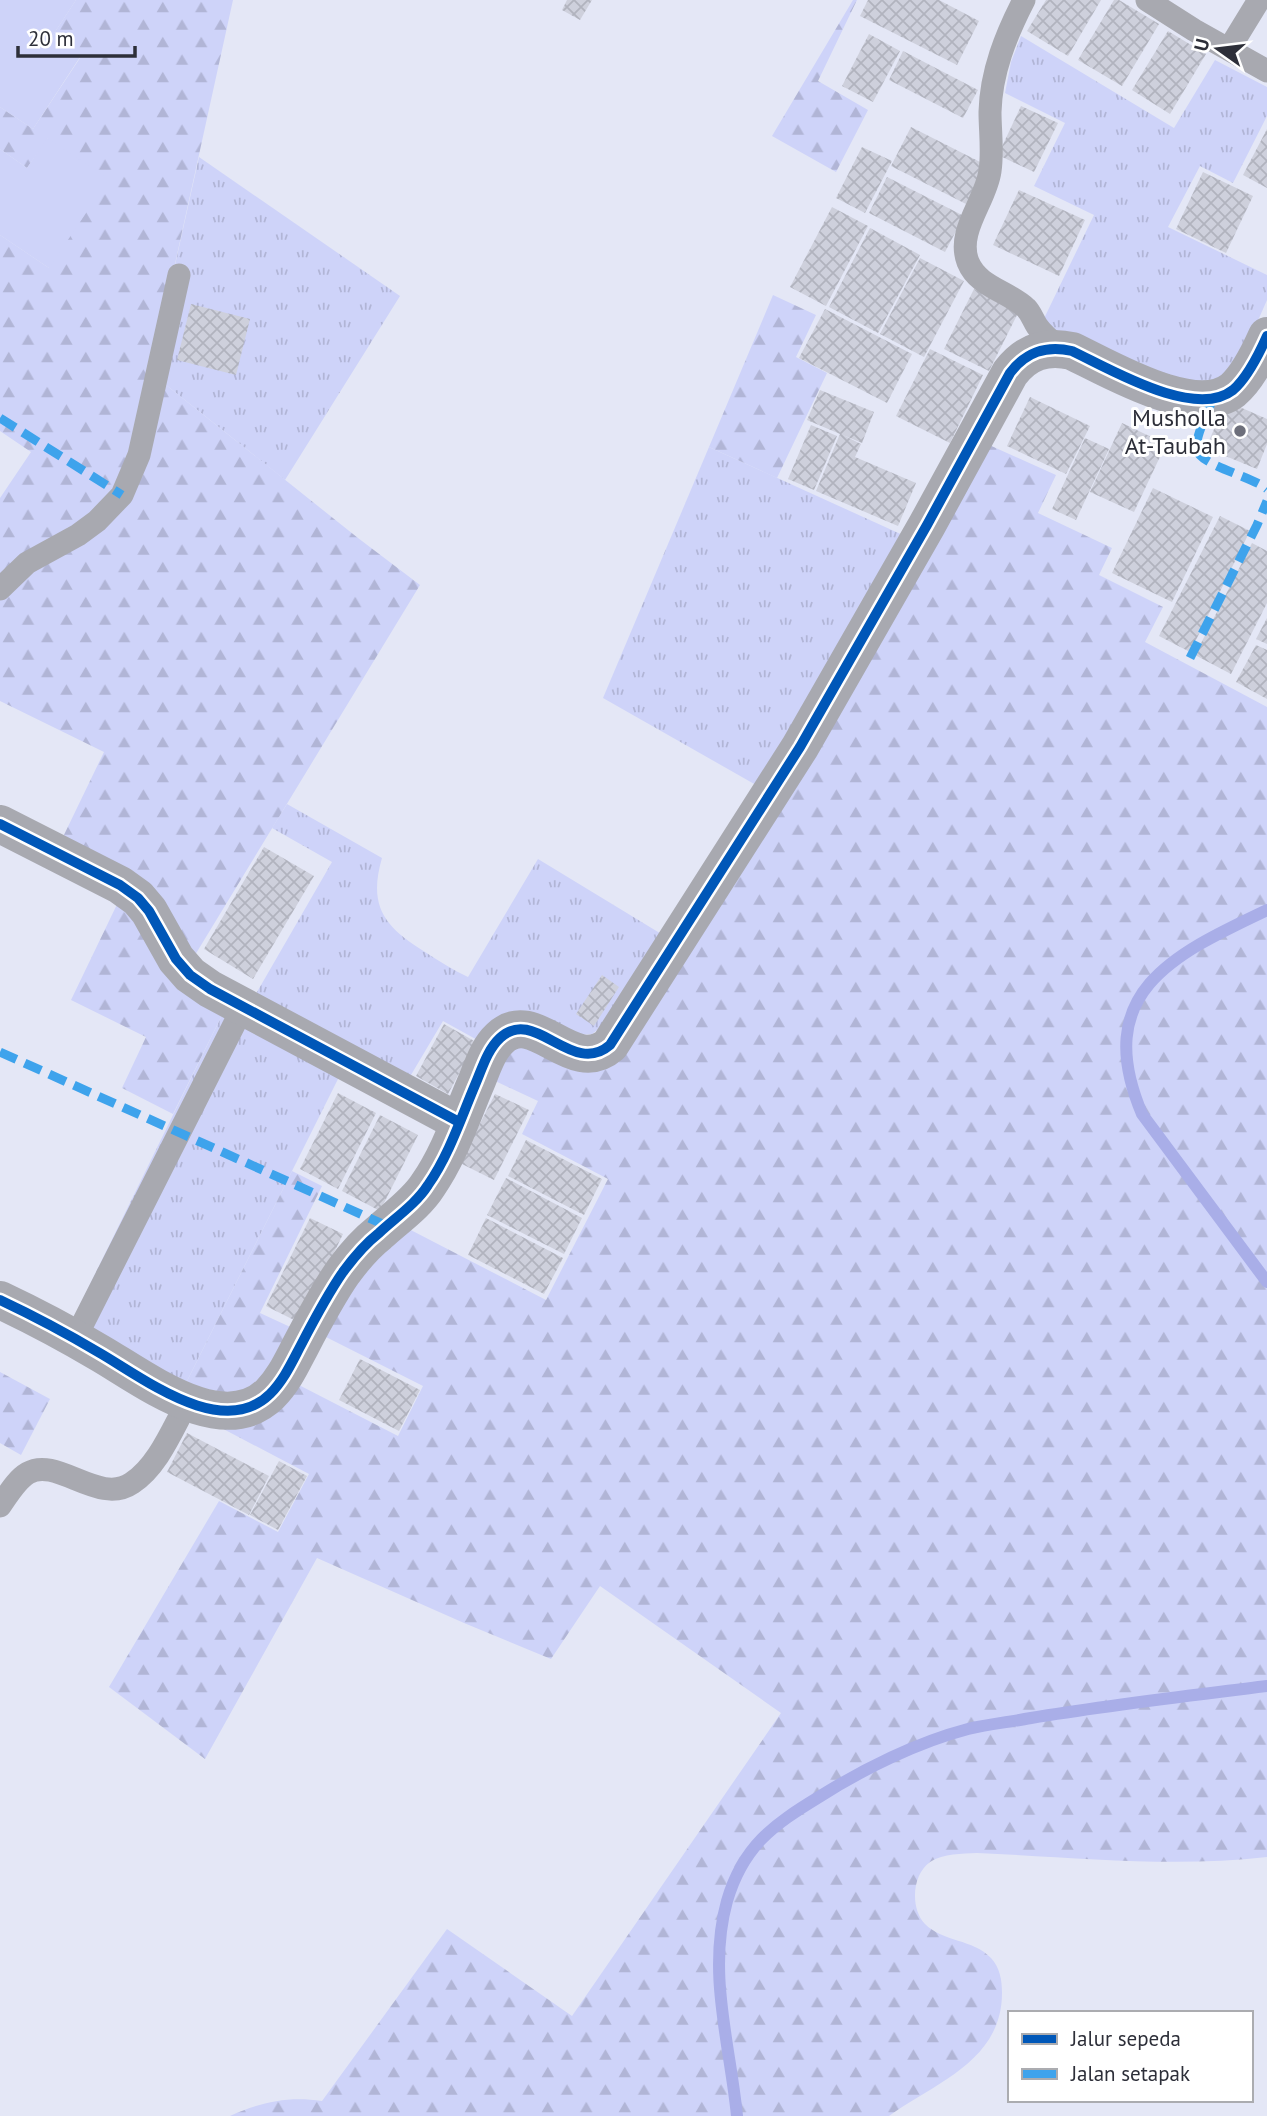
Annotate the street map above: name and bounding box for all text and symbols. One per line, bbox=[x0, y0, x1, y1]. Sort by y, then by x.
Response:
scale bar bbox=[18, 14, 135, 58]
north arrow bbox=[1183, 14, 1253, 84]
text: 20 m bbox=[28, 25, 74, 52]
text: U bbox=[1188, 36, 1215, 54]
place label: Musholla At-Taubah bbox=[1125, 402, 1226, 461]
marker: Musholla At-Taubah bbox=[1232, 423, 1248, 439]
legend bbox=[1008, 2011, 1253, 2102]
text: Jalur sepeda bbox=[1070, 2025, 1181, 2052]
text: Jalan setapak bbox=[1070, 2060, 1190, 2087]

